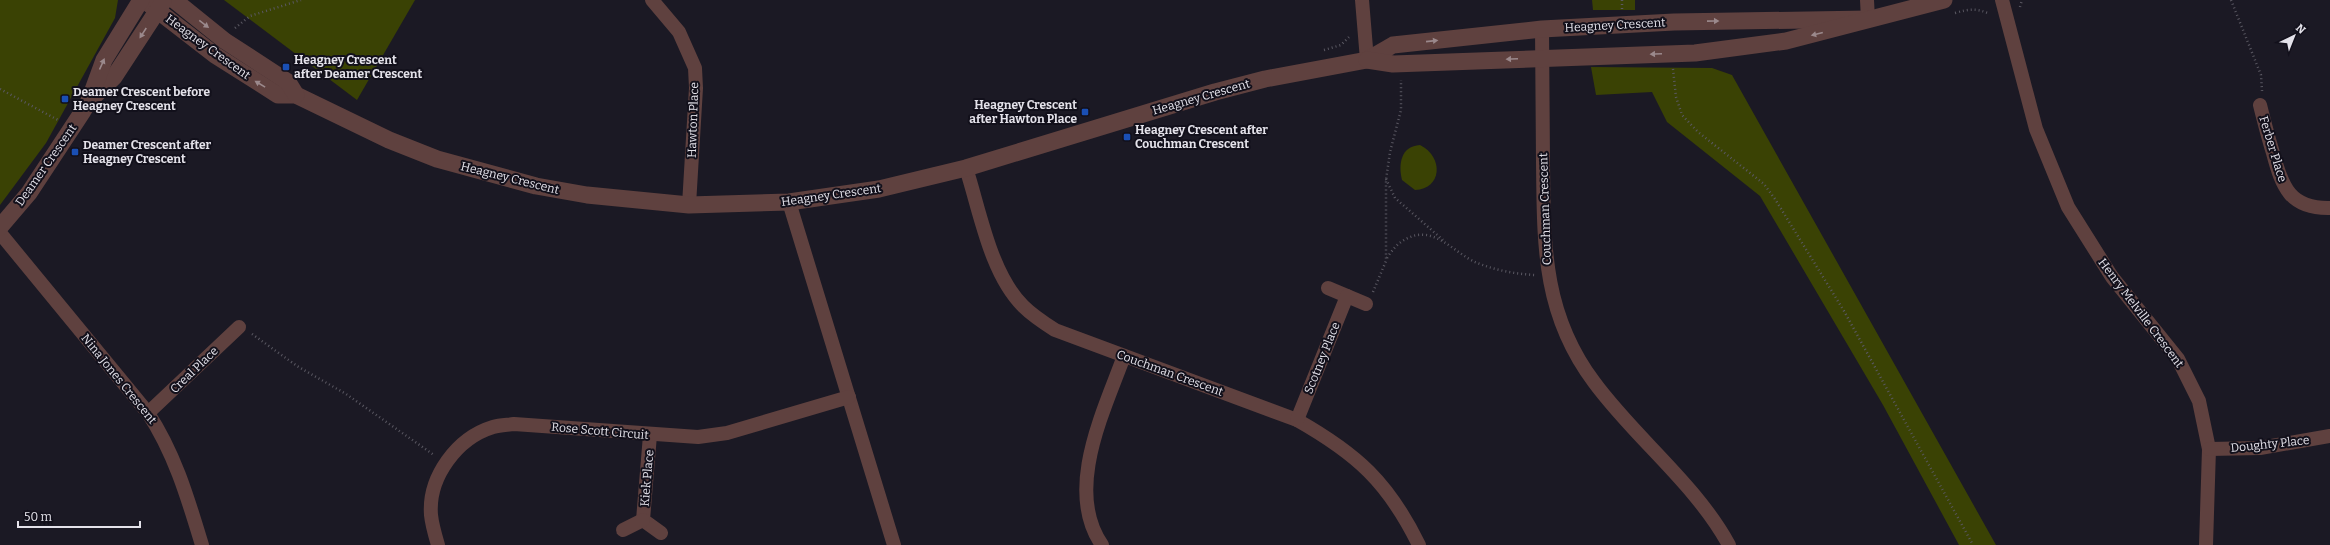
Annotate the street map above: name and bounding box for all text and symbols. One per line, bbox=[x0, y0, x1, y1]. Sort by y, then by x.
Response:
street label: Heagney Crescent bbox=[163, 12, 253, 83]
street label: Heagney Crescent bbox=[1564, 15, 1666, 35]
north arrow bbox=[2274, 16, 2314, 56]
one-way arrow bbox=[1707, 18, 1719, 25]
one-way arrow bbox=[199, 20, 210, 28]
text: N bbox=[2293, 21, 2308, 37]
one-way arrow bbox=[139, 28, 147, 38]
one-way arrow bbox=[1811, 31, 1823, 37]
one-way arrow bbox=[1426, 38, 1438, 44]
one-way arrow bbox=[1649, 51, 1662, 57]
place label: Heagney Crescent after Deamer Crescent bbox=[294, 53, 423, 81]
one-way arrow bbox=[1506, 56, 1518, 63]
one-way arrow bbox=[100, 58, 106, 70]
marker: Heagney Crescent after Deamer Crescent bbox=[281, 62, 291, 72]
street label: Heagney Crescent bbox=[1151, 76, 1252, 118]
one-way arrow bbox=[254, 81, 266, 88]
street label: Hawton Place bbox=[685, 82, 701, 158]
place label: Deamer Crescent before Heagney Crescent bbox=[73, 85, 211, 113]
marker: Deamer Crescent before Heagney Crescent bbox=[60, 94, 70, 104]
place label: Heagney Crescent after Hawton Place bbox=[969, 98, 1077, 126]
marker: Heagney Crescent after Hawton Place bbox=[1080, 107, 1090, 117]
street label: Ferber Place bbox=[2256, 114, 2290, 184]
street label: Deamer Crescent bbox=[13, 121, 80, 209]
place label: Heagney Crescent after Couchman Crescent bbox=[1135, 123, 1268, 151]
marker: Heagney Crescent after Couchman Crescent bbox=[1122, 132, 1132, 142]
place label: Deamer Crescent after Heagney Crescent bbox=[83, 138, 212, 166]
marker: Deamer Crescent after Heagney Crescent bbox=[70, 147, 80, 157]
street label: Couchman Crescent bbox=[1536, 152, 1554, 265]
street label: Heagney Crescent bbox=[459, 159, 561, 197]
street label: Heagney Crescent bbox=[780, 181, 883, 209]
street label: Henry Melville Crescent bbox=[2095, 256, 2187, 371]
street label: Scotney Place bbox=[1301, 320, 1343, 396]
street label: Nina Jones Crescent bbox=[78, 331, 160, 427]
street label: Creal Place bbox=[167, 344, 221, 396]
street label: Couchman Crescent bbox=[1115, 347, 1226, 399]
street label: Rose Scott Circuit bbox=[551, 420, 650, 442]
street label: Doughty Place bbox=[2230, 433, 2310, 455]
street label: Kiek Place bbox=[638, 449, 656, 507]
scale bar bbox=[18, 503, 140, 529]
text: 50 m bbox=[24, 510, 53, 524]

